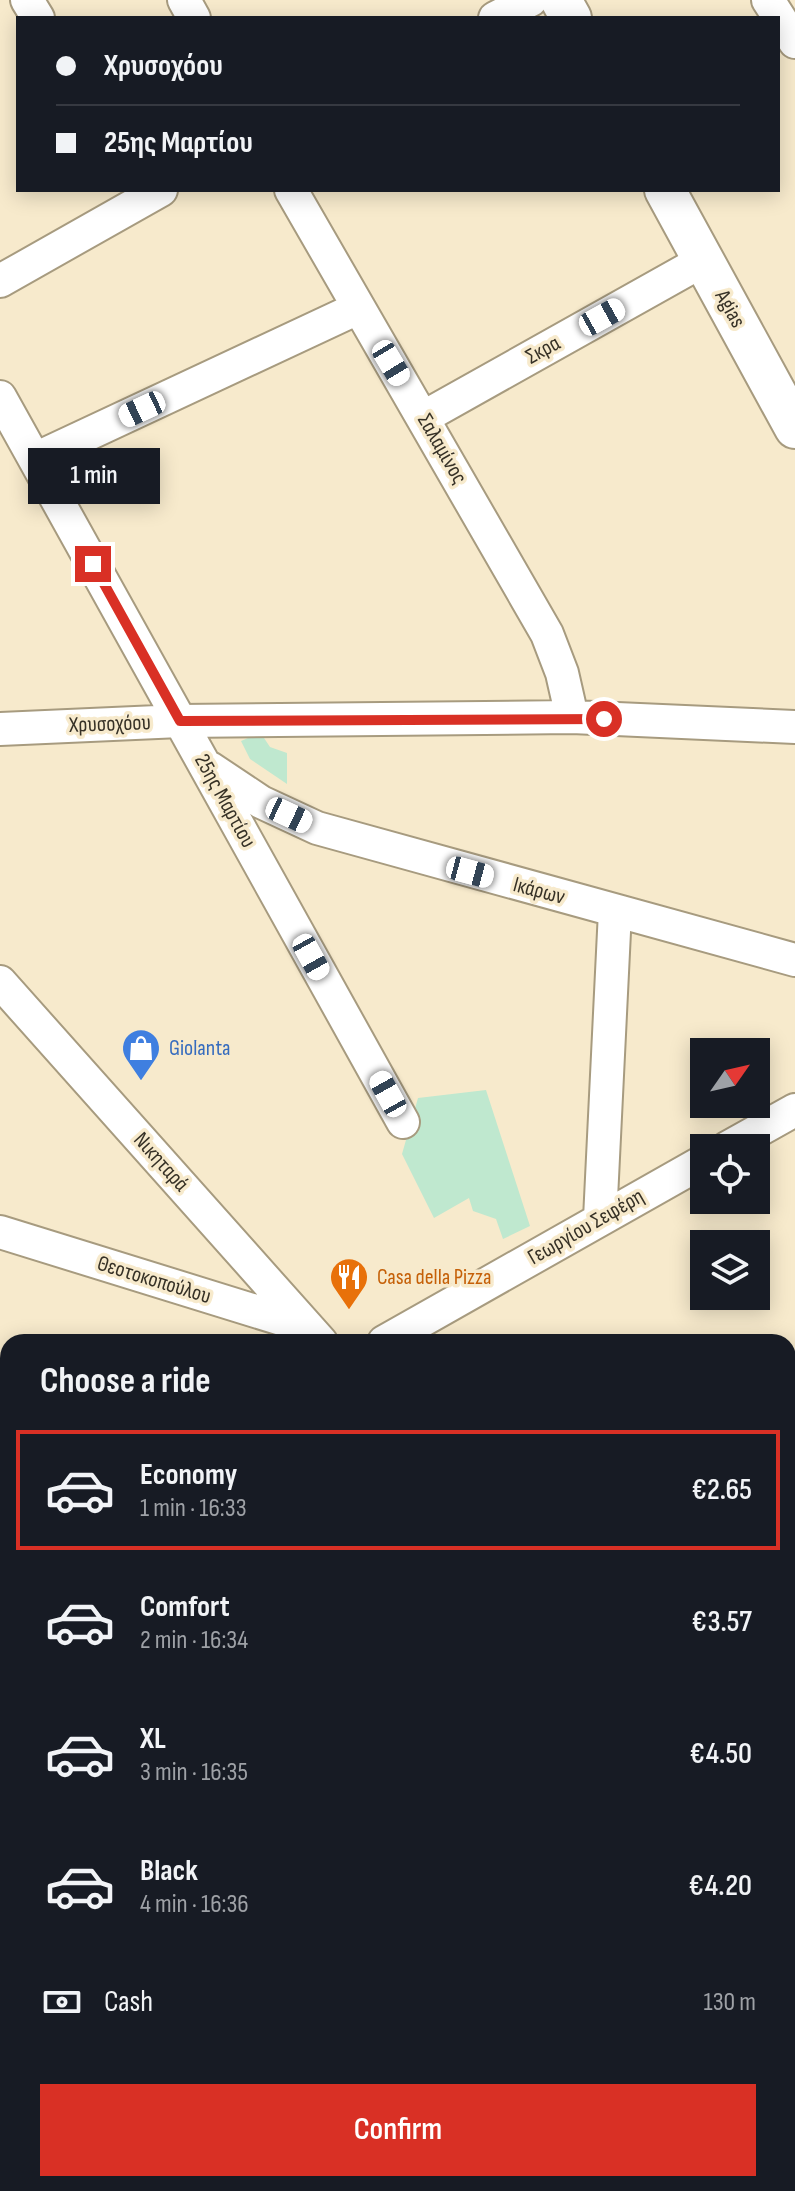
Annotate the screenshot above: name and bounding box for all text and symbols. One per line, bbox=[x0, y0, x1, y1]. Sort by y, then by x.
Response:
text: Χρυσοχόου bbox=[104, 48, 223, 84]
text: 25ης Μαρτίου bbox=[104, 125, 253, 161]
street label: Agias bbox=[708, 285, 751, 333]
car bbox=[575, 295, 629, 339]
street label: Σκρα bbox=[521, 329, 566, 370]
car bbox=[368, 336, 414, 390]
car bbox=[115, 388, 169, 430]
street label: Σαλαμίνος bbox=[411, 409, 473, 489]
callout: 1 min bbox=[27, 448, 159, 504]
text: 1 min bbox=[70, 460, 118, 491]
route end bbox=[75, 546, 111, 582]
route start bbox=[586, 701, 622, 737]
street label: Χρυσοχόου bbox=[68, 709, 151, 739]
street label: 25ης Μαρτίου bbox=[188, 749, 262, 853]
car bbox=[262, 794, 316, 836]
car bbox=[444, 854, 496, 890]
street label: Ικάρων bbox=[510, 871, 568, 911]
car bbox=[289, 930, 333, 984]
shop icon: Giolanta bbox=[120, 1027, 162, 1082]
place label: Giolanta bbox=[169, 1035, 230, 1062]
north arrow bbox=[690, 1038, 770, 1118]
map controls bbox=[690, 1038, 770, 1310]
car bbox=[366, 1067, 410, 1121]
street label: Νικηταρά bbox=[127, 1127, 195, 1198]
button: locate bbox=[690, 1134, 770, 1214]
street label: Γεωργίου Σεφέρη bbox=[523, 1183, 649, 1271]
button: layers bbox=[690, 1230, 770, 1310]
street label: Θεοτοκοπούλου bbox=[94, 1250, 214, 1310]
restaurant icon: Casa della Pizza bbox=[328, 1256, 370, 1311]
place label: Casa della Pizza bbox=[377, 1264, 491, 1291]
text: Choose a ride bbox=[40, 1360, 211, 1403]
icon: car bbox=[44, 1454, 116, 1526]
text: Economy bbox=[140, 1457, 237, 1493]
text: €2.65 bbox=[691, 1472, 752, 1508]
text: 1 min · 16:33 bbox=[140, 1493, 247, 1524]
icon: car bbox=[44, 1586, 116, 1658]
text: Comfort bbox=[140, 1589, 230, 1625]
text: €3.57 bbox=[692, 1604, 752, 1640]
text: 2 min · 16:34 bbox=[140, 1625, 248, 1656]
icon: car bbox=[44, 1718, 116, 1790]
text: XL bbox=[140, 1721, 166, 1757]
text: €4.50 bbox=[690, 1736, 752, 1772]
text: 3 min · 16:35 bbox=[140, 1757, 248, 1788]
icon: car bbox=[44, 1850, 116, 1922]
text: Black bbox=[140, 1853, 198, 1889]
text: €4.20 bbox=[689, 1868, 752, 1904]
text: 4 min · 16:36 bbox=[140, 1889, 249, 1920]
icon: cash bbox=[40, 1980, 84, 2024]
text: Cash bbox=[104, 1984, 153, 2020]
text: 130 m bbox=[704, 1987, 756, 2018]
button: Confirm bbox=[40, 2084, 756, 2176]

